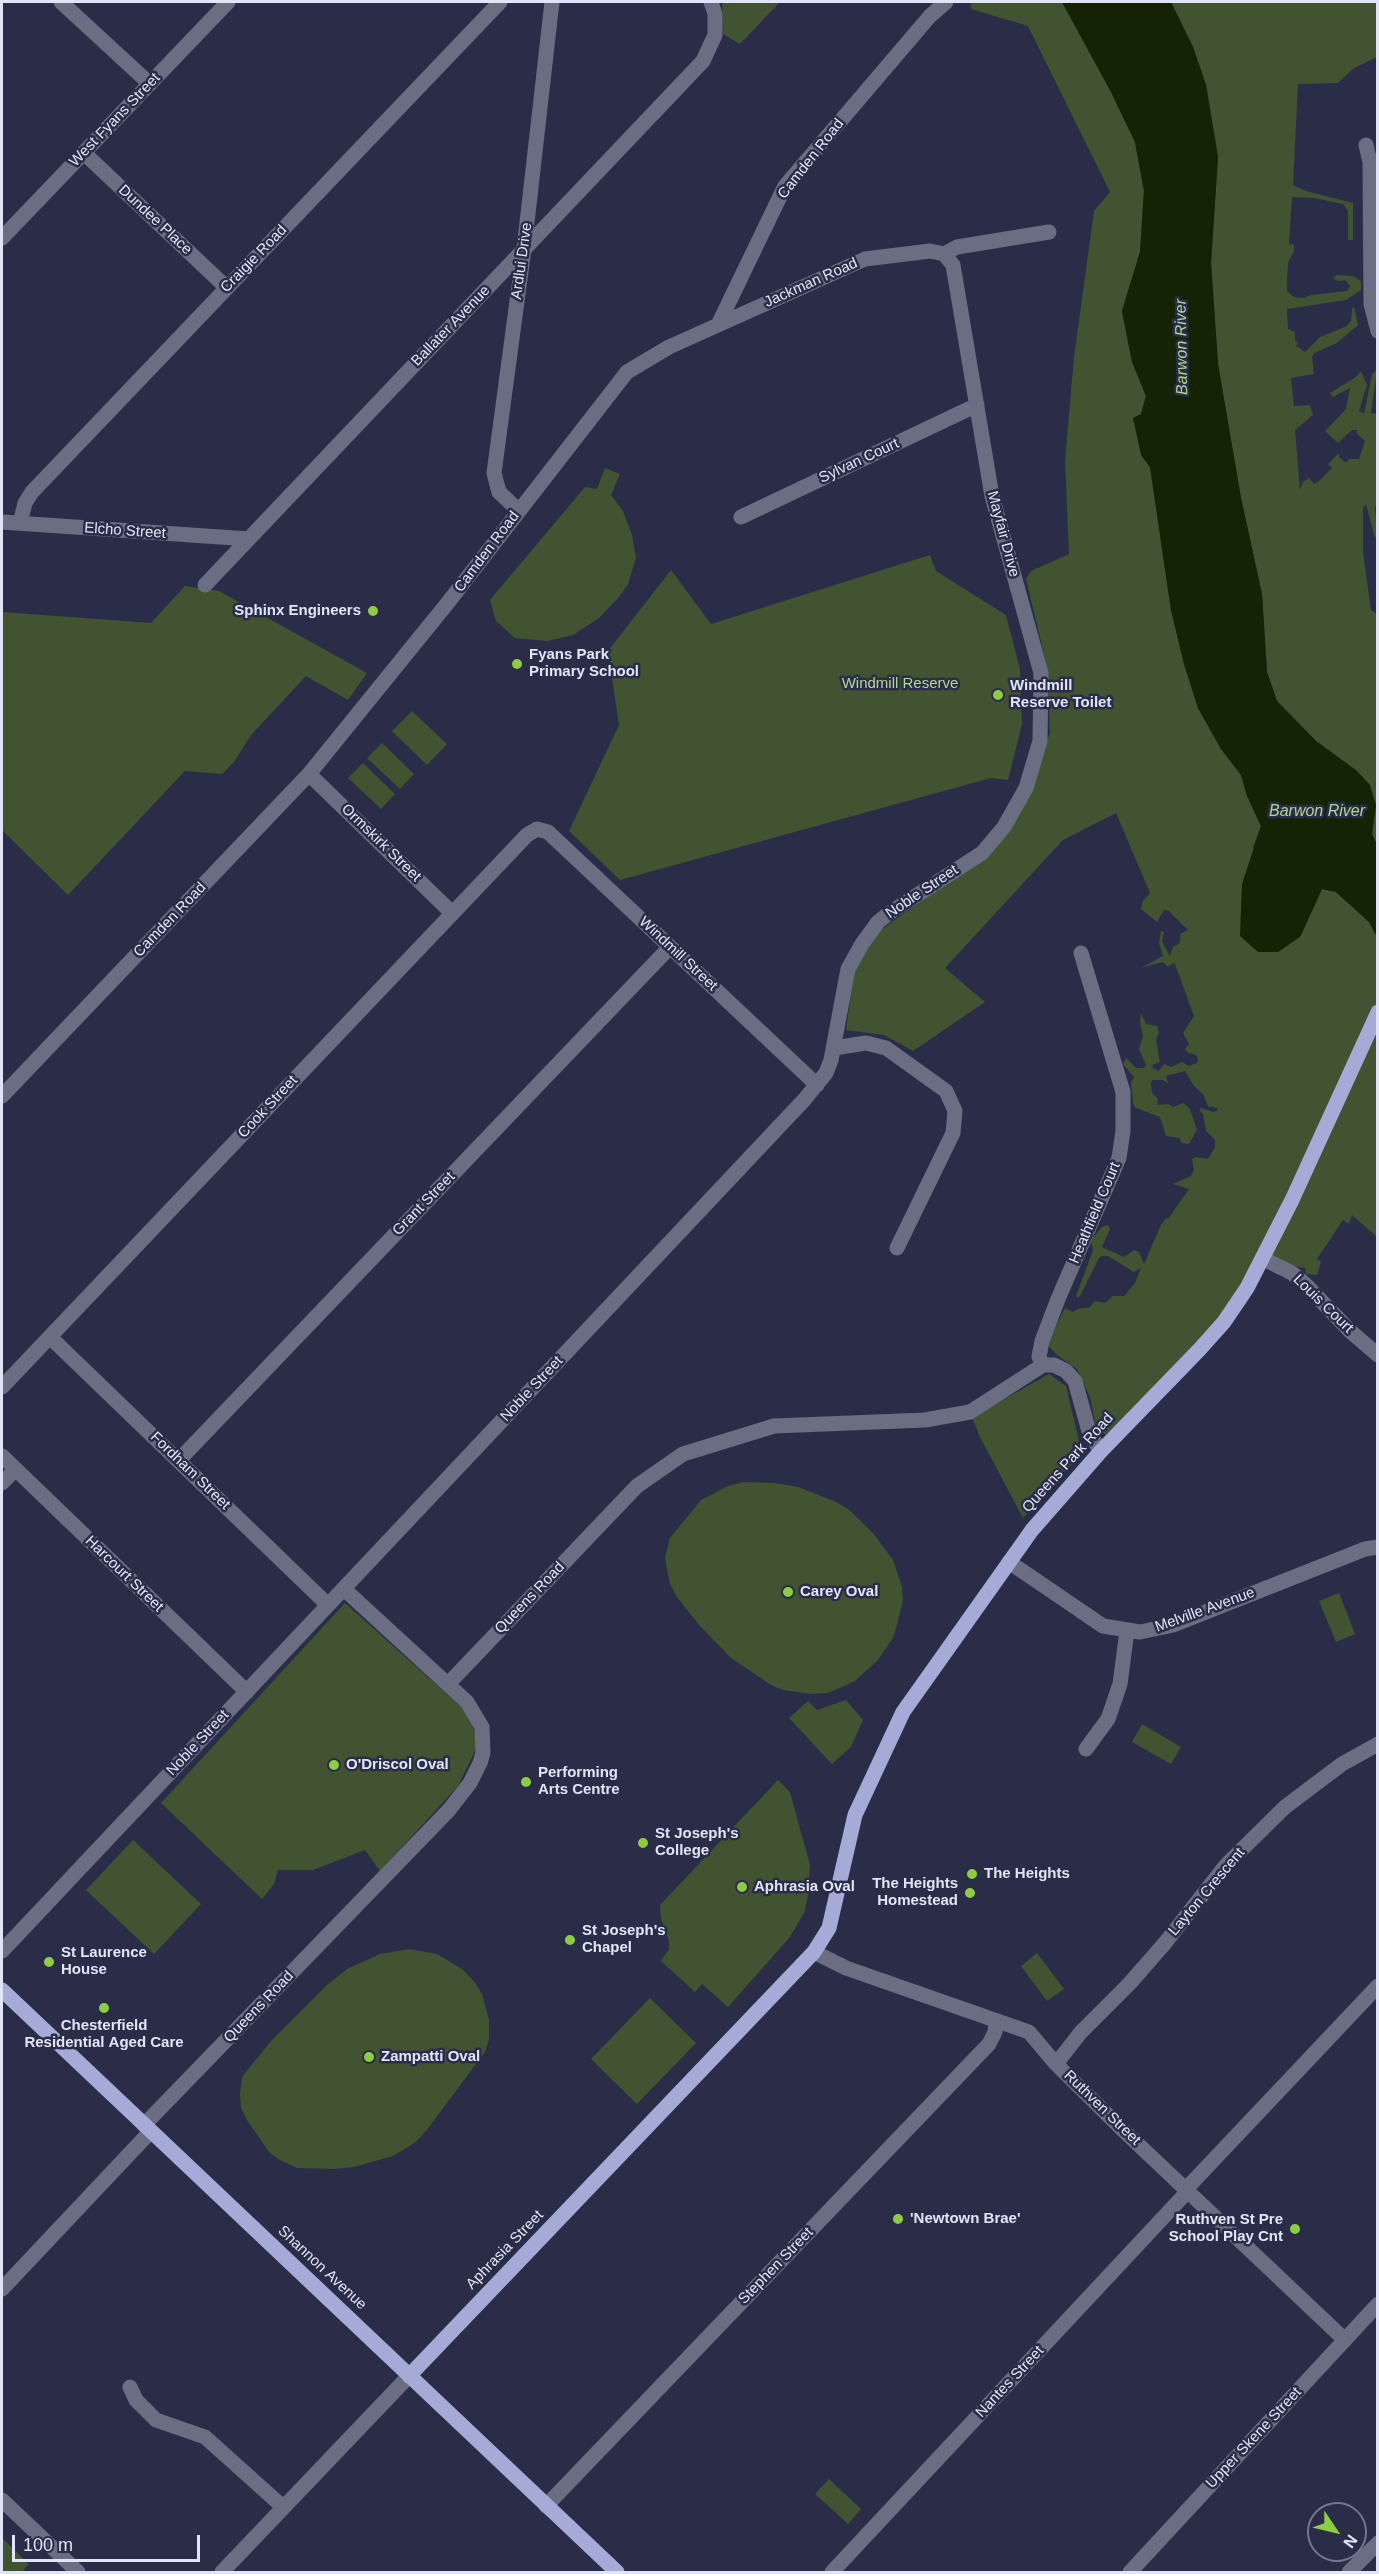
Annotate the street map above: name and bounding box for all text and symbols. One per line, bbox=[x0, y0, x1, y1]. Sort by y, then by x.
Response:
street label: West Fyans Street bbox=[66, 69, 164, 171]
street label: Camden Road bbox=[774, 115, 848, 203]
street label: Dundee Place bbox=[114, 181, 196, 259]
street label: Craigie Road bbox=[217, 221, 291, 297]
street label: Ardlui Drive bbox=[508, 221, 536, 301]
street label: Jackman Road bbox=[762, 254, 860, 312]
street label: Ballater Avenue bbox=[408, 282, 494, 370]
water label: Barwon River bbox=[1172, 299, 1192, 395]
street label: Sylvan Court bbox=[816, 435, 902, 487]
street label: Mayfair Drive bbox=[983, 489, 1023, 579]
street label: Camden Road bbox=[451, 508, 523, 596]
street label: Elcho Street bbox=[84, 519, 166, 543]
place label: Sphinx Engineers bbox=[234, 602, 361, 620]
marker: Sphinx Engineers bbox=[366, 604, 380, 618]
place label: Fyans Park Primary School bbox=[529, 646, 639, 681]
marker: Fyans Park Primary School bbox=[510, 657, 524, 671]
park label: Windmill Reserve bbox=[842, 675, 958, 693]
place label: Windmill Reserve Toilet bbox=[1010, 677, 1111, 712]
marker: Windmill Reserve Toilet bbox=[991, 688, 1005, 702]
street label: Ormskirk Street bbox=[337, 800, 425, 886]
water label: Barwon River bbox=[1269, 802, 1365, 822]
street label: Noble Street bbox=[882, 861, 962, 923]
street label: Camden Road bbox=[130, 879, 210, 961]
street label: Windmill Street bbox=[635, 913, 721, 995]
street label: Cook Street bbox=[234, 1072, 302, 1142]
street label: Heathfield Court bbox=[1066, 1160, 1124, 1266]
street label: Grant Street bbox=[389, 1168, 459, 1240]
street label: Louis Court bbox=[1289, 1271, 1357, 1337]
street label: Noble Street bbox=[497, 1352, 567, 1426]
street label: Queens Park Road bbox=[1019, 1410, 1117, 1516]
street label: Fordham Street bbox=[146, 1428, 234, 1514]
street label: Harcourt Street bbox=[81, 1532, 167, 1616]
street label: Queens Road bbox=[491, 1558, 569, 1638]
place label: Carey Oval bbox=[800, 1583, 878, 1601]
street label: Melville Avenue bbox=[1153, 1584, 1257, 1636]
marker: Carey Oval bbox=[781, 1585, 795, 1599]
street label: Noble Street bbox=[163, 1706, 233, 1780]
place label: O'Driscol Oval bbox=[346, 1756, 449, 1774]
marker: O'Driscol Oval bbox=[327, 1758, 341, 1772]
place label: Performing Arts Centre bbox=[538, 1764, 620, 1799]
marker: Performing Arts Centre bbox=[519, 1775, 533, 1789]
place label: St Joseph's College bbox=[655, 1825, 739, 1860]
marker: St Joseph's College bbox=[636, 1836, 650, 1850]
street label: Layton Crescent bbox=[1165, 1844, 1249, 1940]
place label: The Heights bbox=[984, 1865, 1070, 1883]
marker: The Heights bbox=[965, 1867, 979, 1881]
place label: The Heights Homestead bbox=[872, 1875, 958, 1910]
place label: Aphrasia Oval bbox=[754, 1878, 855, 1896]
marker: Aphrasia Oval bbox=[735, 1880, 749, 1894]
marker: The Heights Homestead bbox=[963, 1886, 977, 1900]
place label: St Joseph's Chapel bbox=[582, 1922, 666, 1957]
marker: St Joseph's Chapel bbox=[563, 1933, 577, 1947]
place label: St Laurence House bbox=[61, 1944, 147, 1979]
marker: St Laurence House bbox=[42, 1955, 56, 1969]
street label: Queens Road bbox=[220, 1967, 298, 2047]
marker: Chesterfield Residential Aged Care bbox=[97, 2001, 111, 2015]
place label: Chesterfield Residential Aged Care bbox=[24, 2017, 184, 2052]
place label: Zampatti Oval bbox=[381, 2048, 480, 2066]
marker: Zampatti Oval bbox=[362, 2050, 376, 2064]
street label: Ruthven Street bbox=[1060, 2067, 1144, 2149]
street label: Aphrasia Street bbox=[463, 2207, 547, 2293]
place label: 'Newtown Brae' bbox=[910, 2210, 1020, 2228]
place label: Ruthven St Pre School Play Cnt bbox=[1169, 2211, 1283, 2246]
marker: 'Newtown Brae' bbox=[891, 2212, 905, 2226]
street label: Shannon Avenue bbox=[274, 2222, 370, 2314]
marker: Ruthven St Pre School Play Cnt bbox=[1288, 2222, 1302, 2236]
street label: Stephen Street bbox=[735, 2224, 817, 2308]
street label: Nantes Street bbox=[972, 2342, 1048, 2422]
street label: Upper Skene Street bbox=[1202, 2384, 1306, 2492]
north arrow bbox=[1307, 2502, 1367, 2562]
scale bar bbox=[15, 2523, 202, 2561]
text: N bbox=[1340, 2532, 1361, 2551]
text: 100 m bbox=[23, 2535, 73, 2555]

